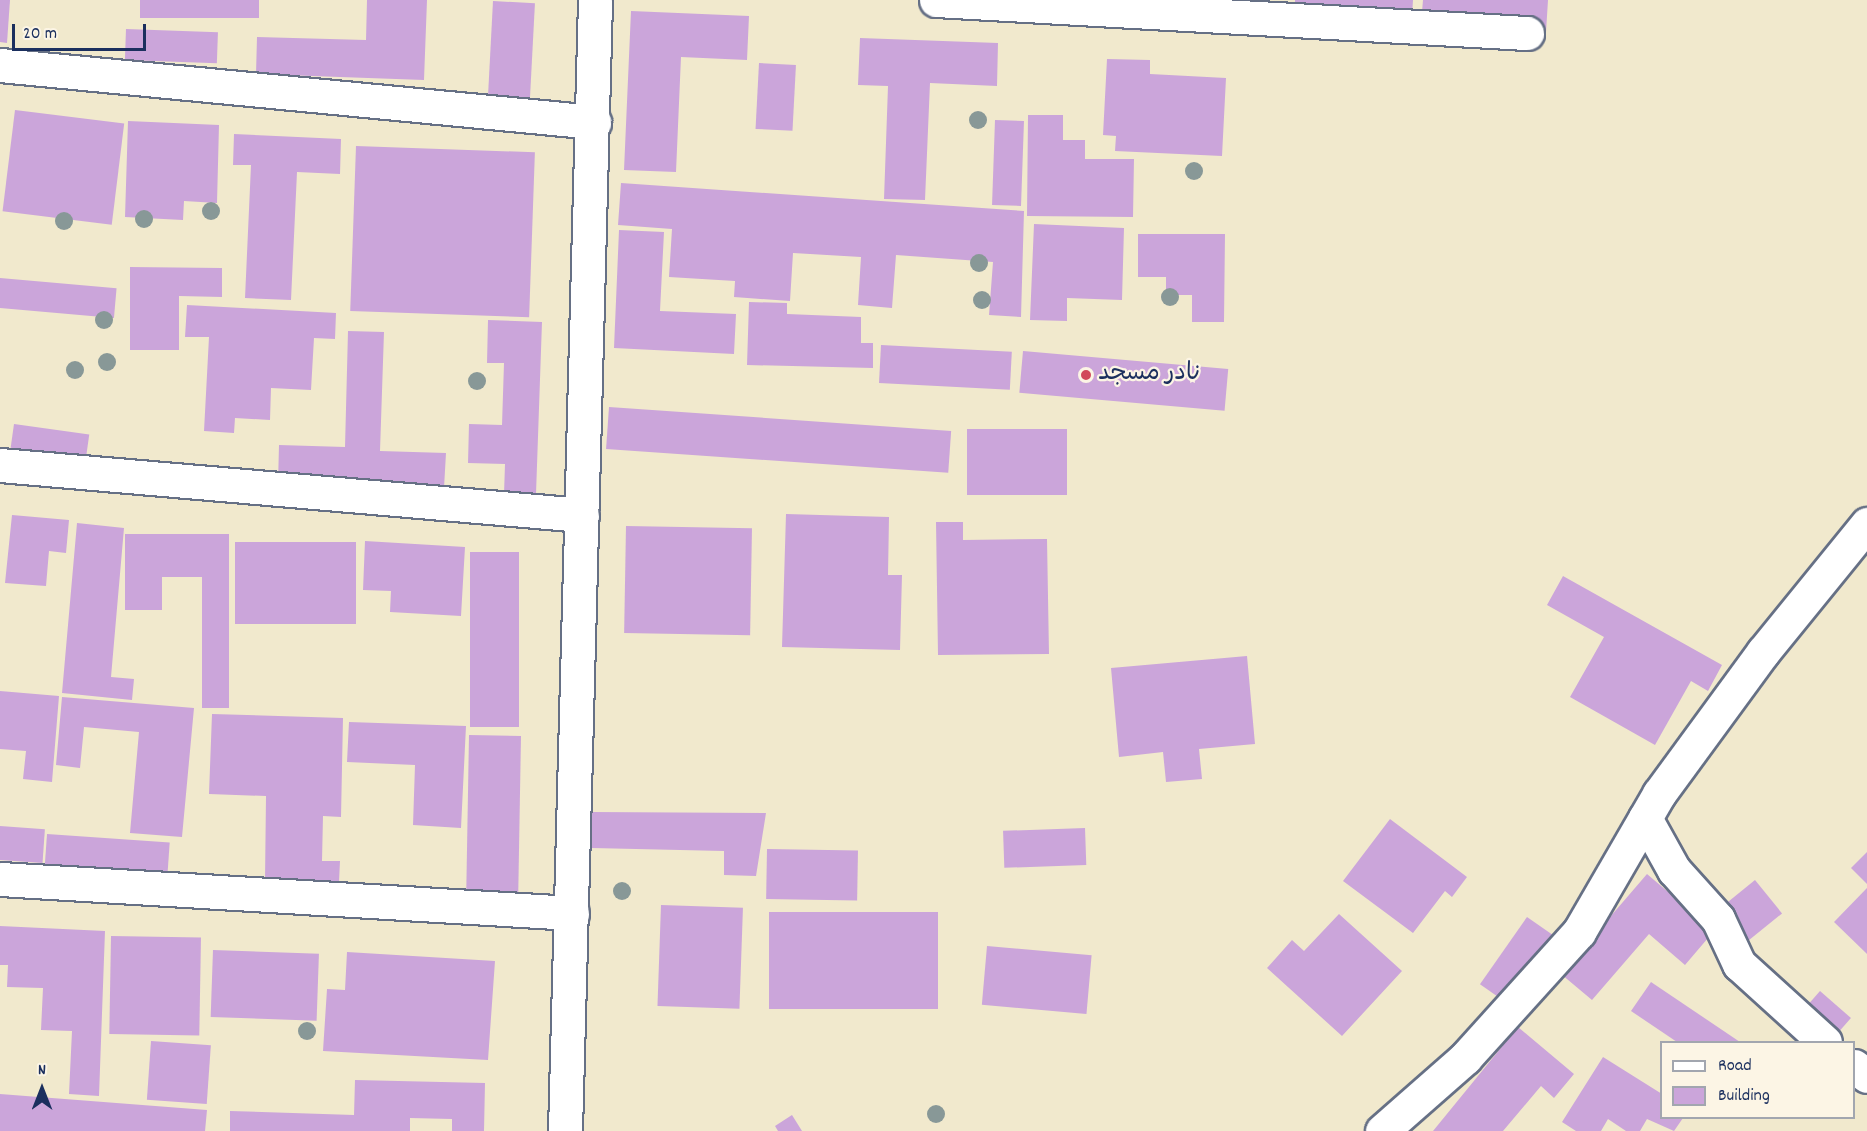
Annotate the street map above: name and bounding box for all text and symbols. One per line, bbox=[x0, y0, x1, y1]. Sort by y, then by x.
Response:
scale bar bbox=[15, 12, 148, 50]
text: 20 m bbox=[23, 22, 57, 47]
place label: نادر مسجد bbox=[1098, 361, 1201, 389]
marker: نادر مسجد bbox=[1079, 368, 1093, 382]
legend bbox=[1660, 1041, 1855, 1119]
text: Road bbox=[1718, 1054, 1752, 1079]
north arrow bbox=[12, 1059, 72, 1119]
text: N bbox=[38, 1059, 46, 1082]
text: Building bbox=[1718, 1084, 1770, 1109]

